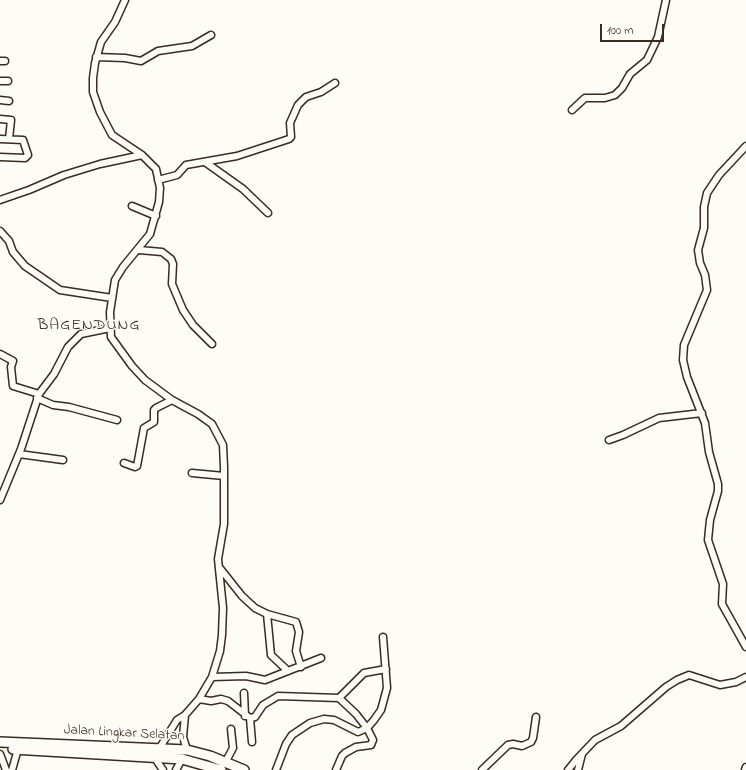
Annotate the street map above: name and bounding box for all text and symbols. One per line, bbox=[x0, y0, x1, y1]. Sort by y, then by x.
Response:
scale bar bbox=[602, 16, 666, 42]
text: 100 m bbox=[607, 22, 634, 40]
district label: BAGENDUNG bbox=[38, 316, 140, 336]
street label: Jalan Lingkar Selatan bbox=[63, 722, 185, 746]

